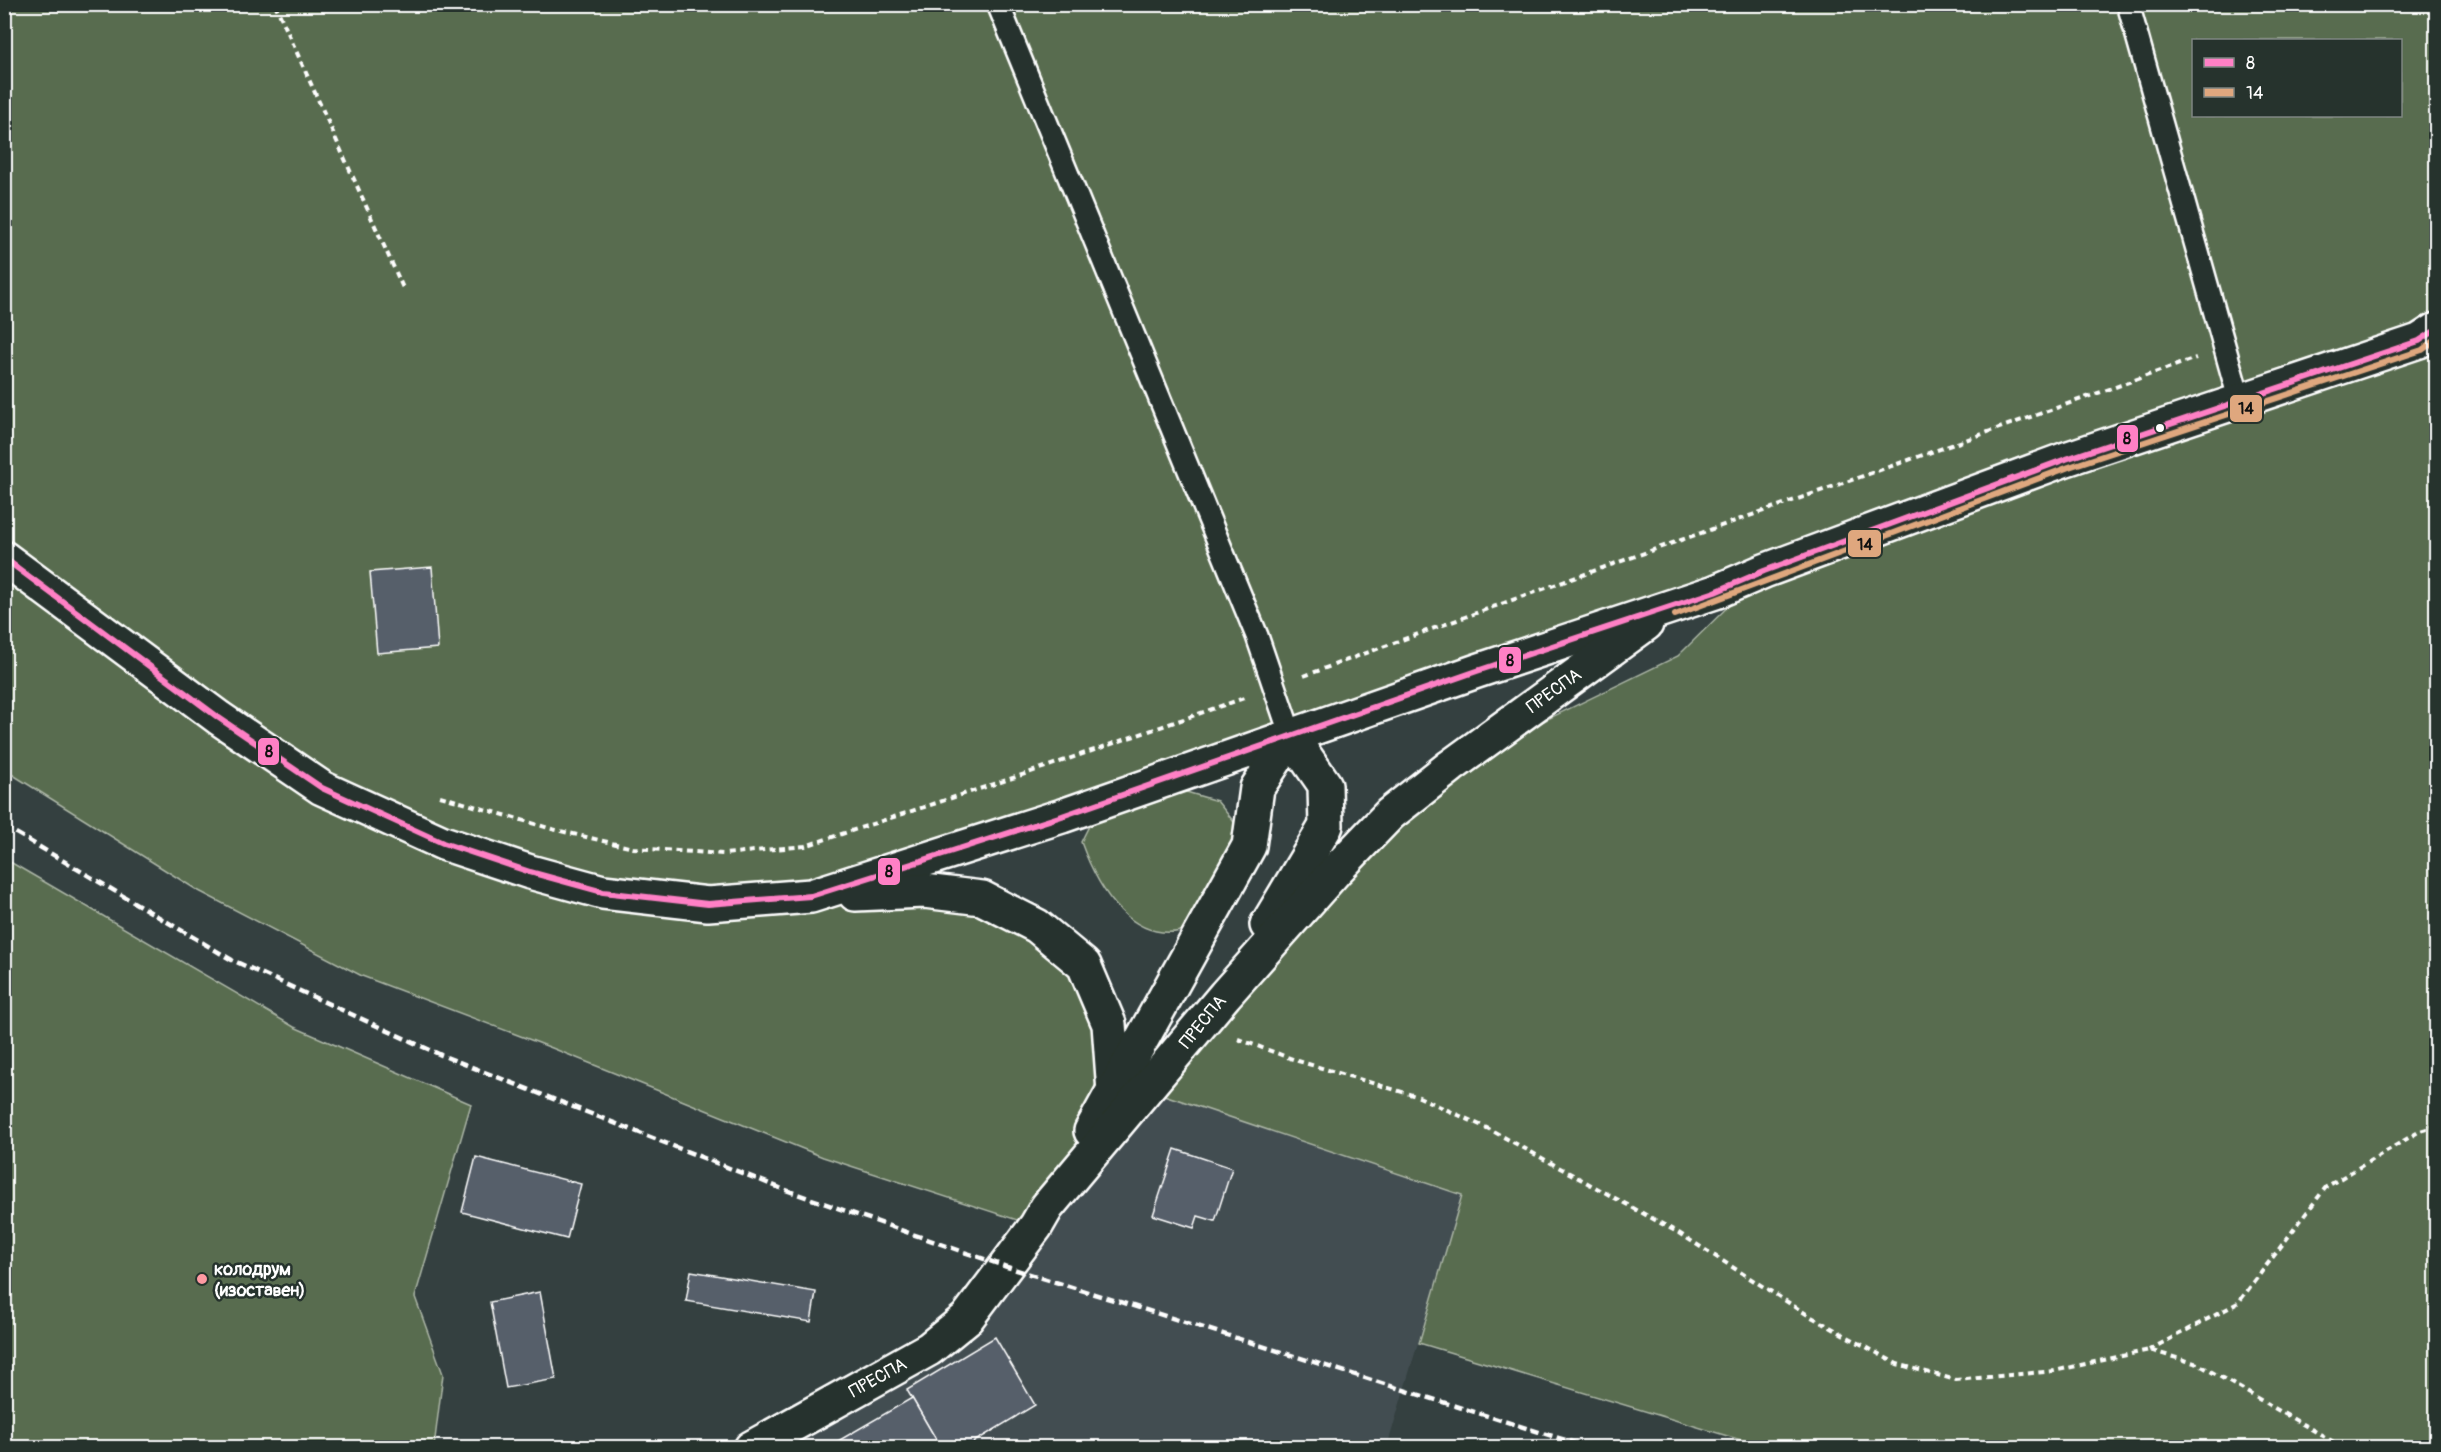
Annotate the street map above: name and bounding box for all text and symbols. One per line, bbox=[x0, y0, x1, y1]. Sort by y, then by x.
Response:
legend bbox=[2192, 39, 2402, 117]
text: 8 bbox=[2246, 52, 2255, 75]
text: 14 bbox=[2246, 82, 2264, 105]
line badge: 14 bbox=[2229, 394, 2263, 423]
text: 14 bbox=[2238, 399, 2254, 419]
unlabelled marker bbox=[2154, 422, 2166, 434]
line badge: 8 bbox=[2116, 424, 2139, 453]
text: 8 bbox=[2123, 429, 2131, 449]
line badge: 14 bbox=[1847, 529, 1882, 558]
text: 14 bbox=[1857, 535, 1873, 555]
line badge: 8 bbox=[1498, 646, 1522, 674]
text: 8 bbox=[1506, 651, 1514, 671]
street label: ПРЕСПА bbox=[1522, 663, 1586, 719]
line badge: 8 bbox=[257, 737, 280, 766]
text: 8 bbox=[265, 742, 273, 762]
line badge: 8 bbox=[877, 857, 901, 886]
text: 8 bbox=[885, 862, 893, 882]
street label: ПРЕСПА bbox=[1174, 990, 1232, 1054]
place label: колодрум (изоставен) bbox=[214, 1258, 305, 1302]
marker: колодрум (изоставен) bbox=[195, 1272, 209, 1286]
street label: ПРЕСПА bbox=[845, 1353, 911, 1403]

